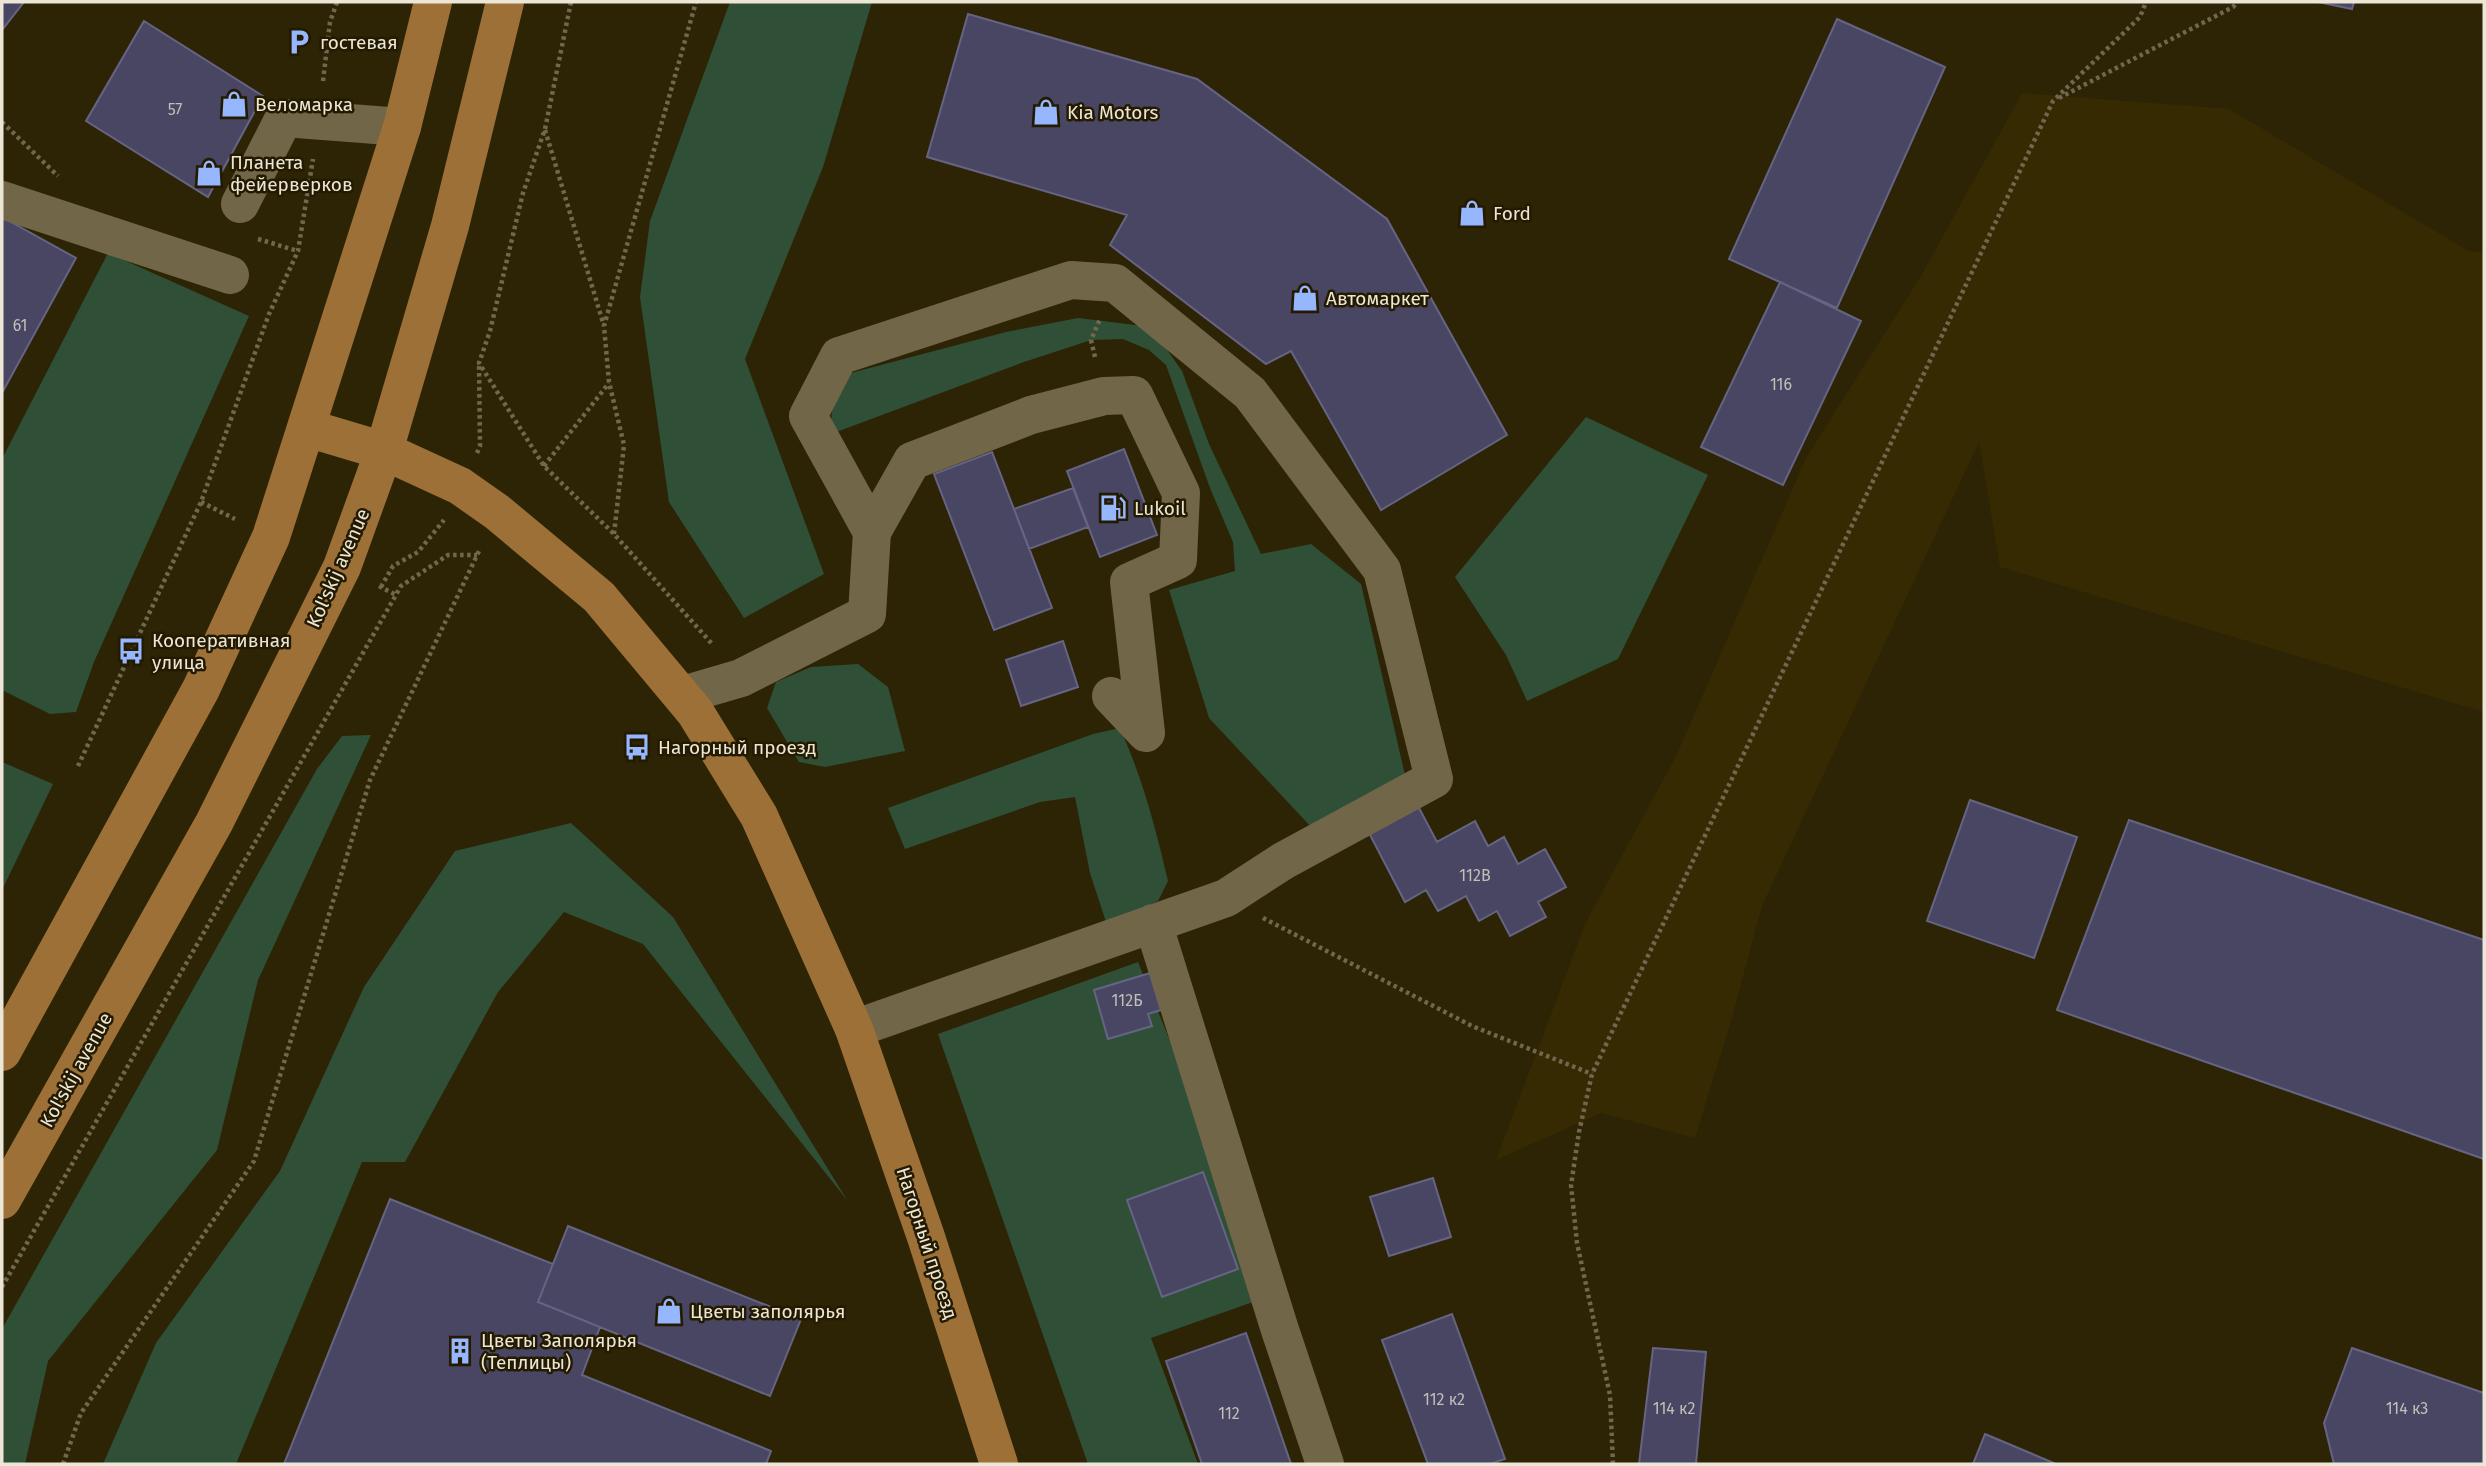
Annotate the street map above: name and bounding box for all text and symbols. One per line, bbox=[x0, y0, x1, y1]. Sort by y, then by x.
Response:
parking icon: гостевая bbox=[284, 27, 314, 57]
place label: гостевая bbox=[320, 31, 398, 54]
shop icon: Веломарка bbox=[219, 89, 249, 119]
place label: Веломарка bbox=[255, 93, 353, 116]
shop icon: Kia Motors bbox=[1031, 97, 1061, 127]
house number: 57 bbox=[168, 100, 182, 119]
place label: Kia Motors bbox=[1067, 101, 1159, 124]
place label: Планета фейерверков bbox=[230, 151, 353, 196]
shop icon: Планета фейерверков bbox=[194, 158, 224, 188]
shop icon: Ford bbox=[1457, 198, 1487, 228]
place label: Ford bbox=[1493, 202, 1531, 225]
shop icon: Автомаркет bbox=[1290, 283, 1320, 313]
place label: Автомаркет bbox=[1326, 287, 1429, 310]
house number: 61 bbox=[13, 316, 27, 335]
house number: 116 bbox=[1770, 375, 1792, 394]
fuel station icon: Lukoil bbox=[1098, 493, 1128, 523]
place label: Lukoil bbox=[1134, 497, 1186, 520]
street label: Kol'skij avenue bbox=[301, 505, 375, 631]
place label: Кооперативная улица bbox=[152, 629, 291, 674]
bus stop icon: Кооперативная улица bbox=[116, 636, 146, 666]
bus stop icon: Нагорный проезд bbox=[622, 732, 652, 762]
place label: Нагорный проезд bbox=[658, 736, 816, 759]
house number: 112В bbox=[1459, 866, 1491, 885]
house number: 112Б bbox=[1112, 991, 1142, 1010]
street label: Kol'skij avenue bbox=[35, 1009, 117, 1131]
street label: Нагорный проезд bbox=[892, 1164, 962, 1322]
shop icon: Цветы заполярья bbox=[654, 1296, 684, 1326]
place label: Цветы заполярья bbox=[690, 1300, 845, 1323]
place label: Цветы Заполярья (Теплицы) bbox=[481, 1329, 637, 1374]
building icon: Цветы Заполярья (Теплицы) bbox=[445, 1336, 475, 1366]
house number: 112 к2 bbox=[1423, 1390, 1465, 1409]
house number: 114 к2 bbox=[1653, 1399, 1695, 1418]
house number: 114 к3 bbox=[2386, 1399, 2428, 1418]
house number: 112 bbox=[1218, 1404, 1240, 1423]

